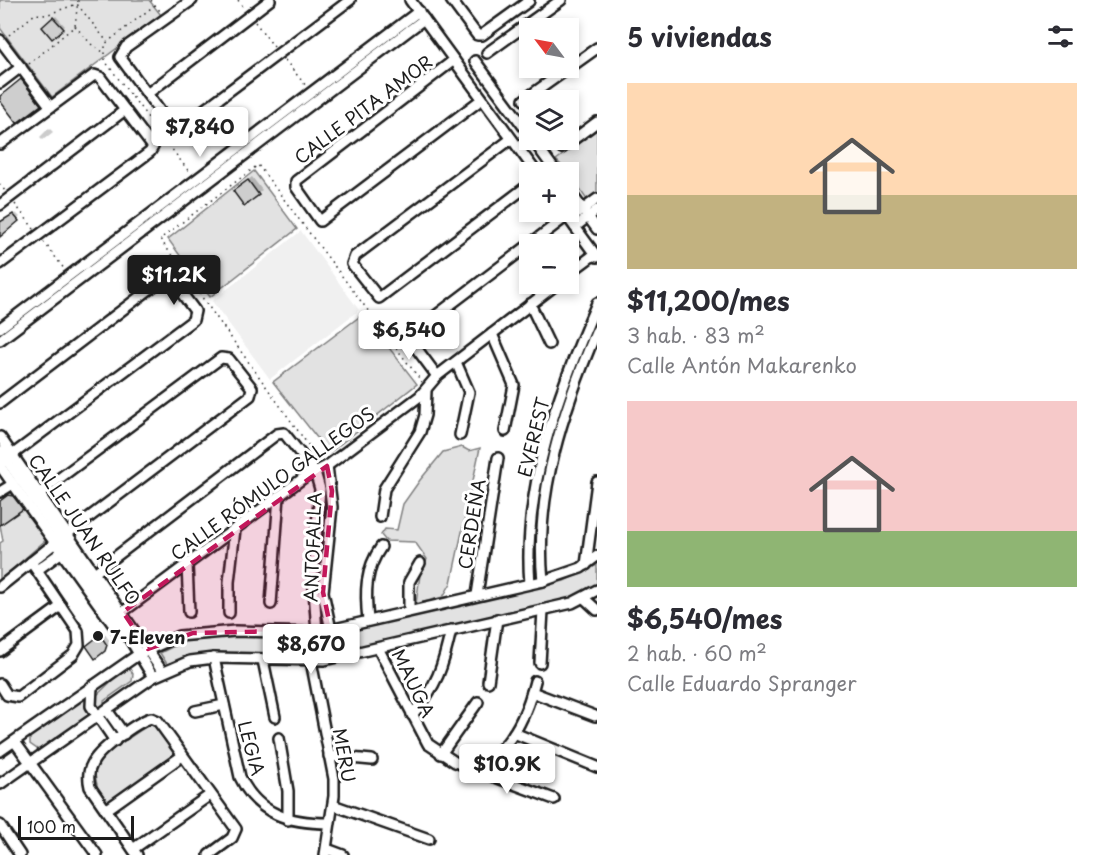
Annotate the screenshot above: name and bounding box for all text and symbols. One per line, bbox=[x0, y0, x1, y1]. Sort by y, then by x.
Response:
text: 5 viviendas bbox=[627, 17, 772, 56]
north arrow bbox=[519, 18, 579, 78]
map controls bbox=[519, 18, 579, 294]
icon: filters bbox=[1044, 20, 1077, 53]
street label: CALLE PITA AMOR bbox=[288, 48, 438, 170]
button: layers bbox=[519, 90, 579, 150]
pin: $7,840 bbox=[151, 107, 249, 158]
text: $7,840 bbox=[165, 111, 235, 141]
icon: home bbox=[798, 122, 906, 230]
button: + bbox=[519, 162, 579, 222]
button: − bbox=[519, 234, 579, 294]
pin: $11.2K bbox=[125, 255, 223, 306]
text: $11.2K bbox=[141, 259, 207, 289]
text: $11,200/mes bbox=[627, 281, 790, 320]
pin: $6,540 bbox=[360, 310, 458, 361]
text: $6,540 bbox=[372, 314, 446, 344]
text: 3 hab. · 83 m² bbox=[627, 320, 765, 350]
text: Calle Antón Makarenko bbox=[627, 350, 857, 380]
street label: EVEREST bbox=[510, 394, 556, 480]
street label: CALLE RÓMULO GALLEGOS bbox=[164, 400, 380, 566]
icon: home bbox=[798, 440, 906, 548]
street label: CALLE JUAN RULFO bbox=[23, 448, 147, 610]
street label: CERDEÑA bbox=[451, 477, 491, 571]
street label: ANTOFALLA bbox=[297, 492, 327, 602]
text: $6,540/mes bbox=[627, 599, 782, 638]
place label: 7-Eleven bbox=[110, 623, 185, 650]
pin: $8,670 bbox=[262, 624, 360, 675]
text: $8,670 bbox=[277, 628, 345, 658]
marker: 7-Eleven bbox=[91, 629, 105, 643]
text: 2 hab. · 60 m² bbox=[627, 638, 767, 668]
street label: MAUGA bbox=[386, 644, 442, 722]
text: Calle Eduardo Spranger bbox=[627, 668, 856, 698]
street label: LEGIA bbox=[232, 718, 272, 779]
street label: MERU bbox=[327, 726, 363, 784]
pin: $10.9K bbox=[458, 744, 556, 795]
text: $10.9K bbox=[473, 748, 541, 778]
scale bar bbox=[18, 813, 134, 840]
text: 100 m bbox=[27, 814, 76, 838]

